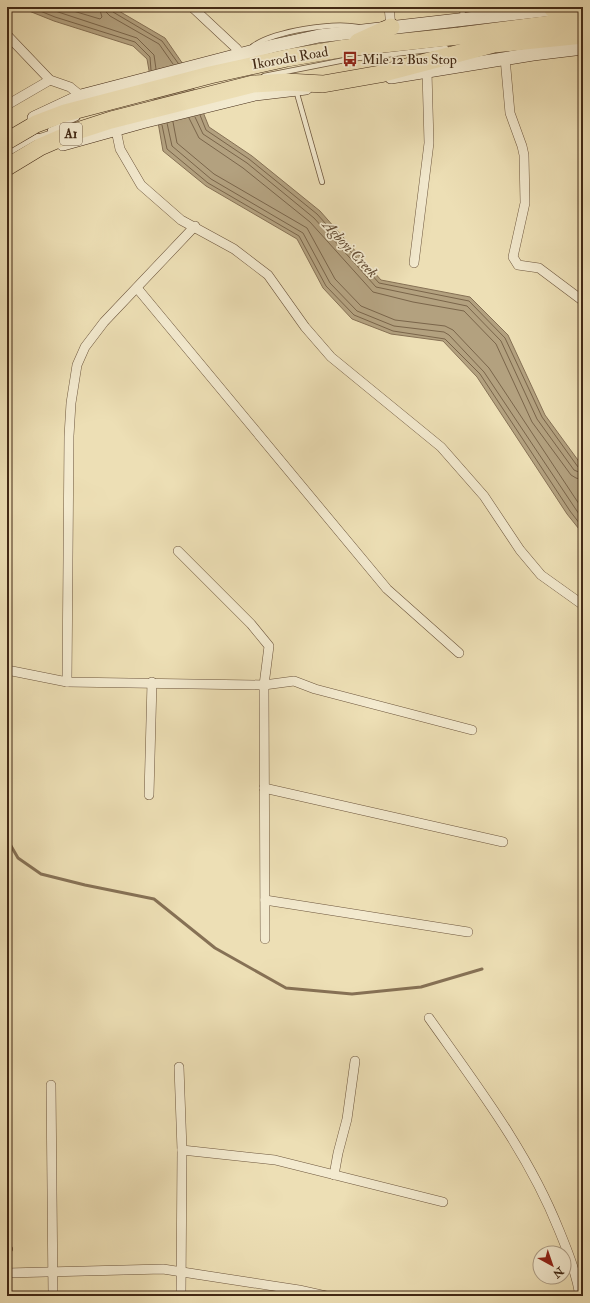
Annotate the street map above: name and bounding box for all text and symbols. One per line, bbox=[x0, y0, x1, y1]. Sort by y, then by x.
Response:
street label: Ikorodu Road bbox=[251, 43, 330, 73]
bus stop icon: Mile 12 Bus Stop bbox=[341, 50, 359, 68]
place label: Mile 12 Bus Stop bbox=[362, 51, 457, 69]
road number: A1 bbox=[60, 123, 82, 145]
water label: Agboyi Creek bbox=[317, 214, 382, 282]
north arrow bbox=[532, 1245, 572, 1285]
text: N bbox=[549, 1263, 567, 1281]

